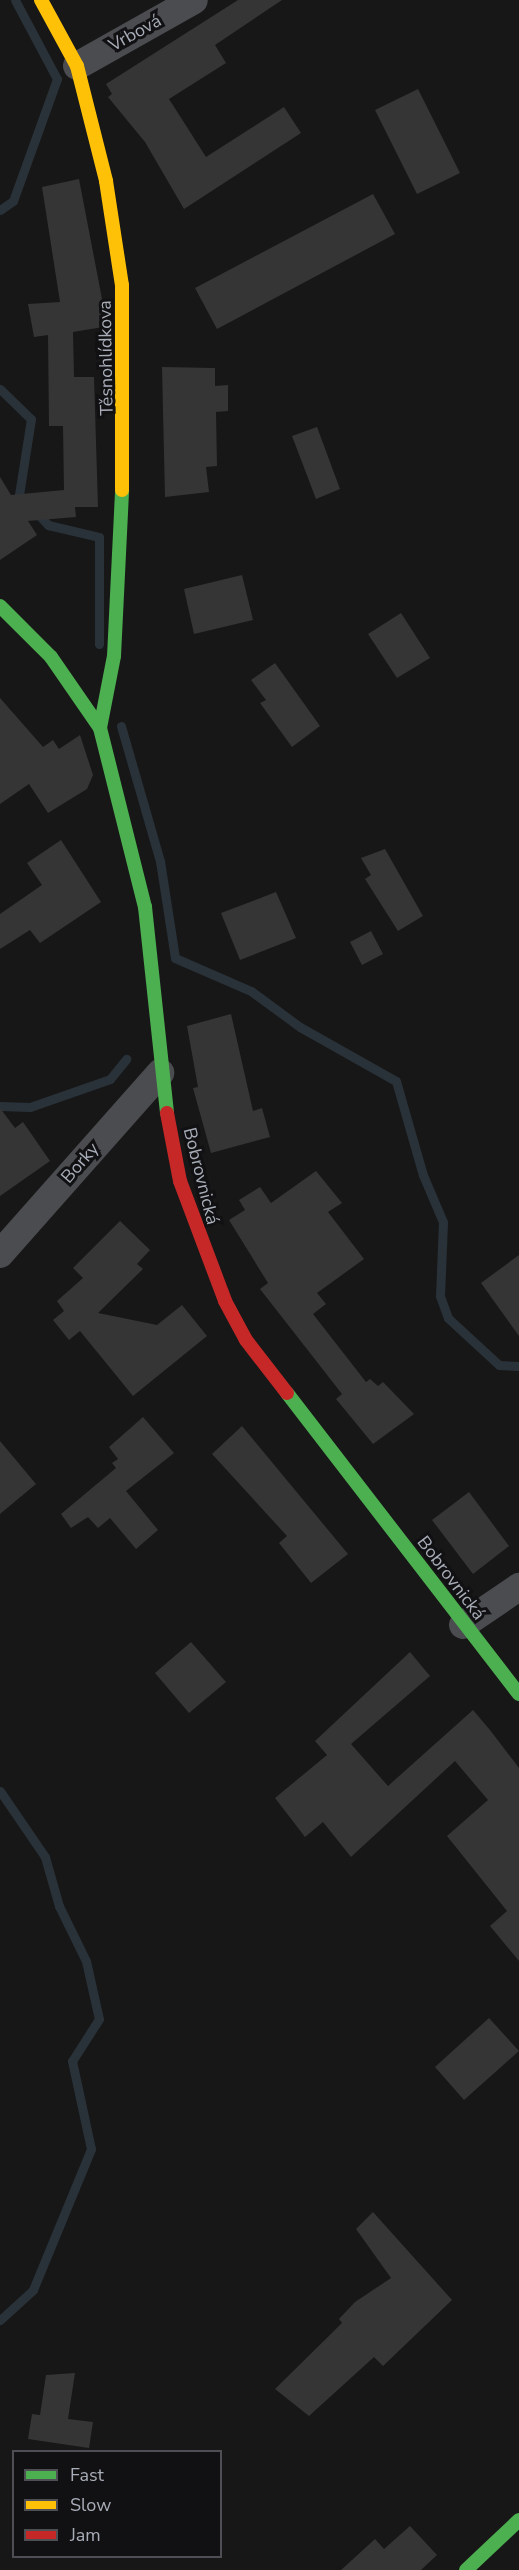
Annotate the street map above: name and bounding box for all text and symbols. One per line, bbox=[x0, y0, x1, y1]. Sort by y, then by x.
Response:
street label: Vrbová bbox=[105, 10, 165, 56]
street label: Těsnohlídkova bbox=[94, 300, 118, 416]
street label: Bobrovnická bbox=[179, 1125, 223, 1227]
street label: Borky bbox=[57, 1138, 103, 1188]
street label: Bobrovnická bbox=[412, 1532, 490, 1624]
legend bbox=[12, 2450, 222, 2558]
text: Fast bbox=[70, 2463, 104, 2487]
text: Slow bbox=[70, 2493, 111, 2517]
text: Jam bbox=[70, 2523, 101, 2547]

